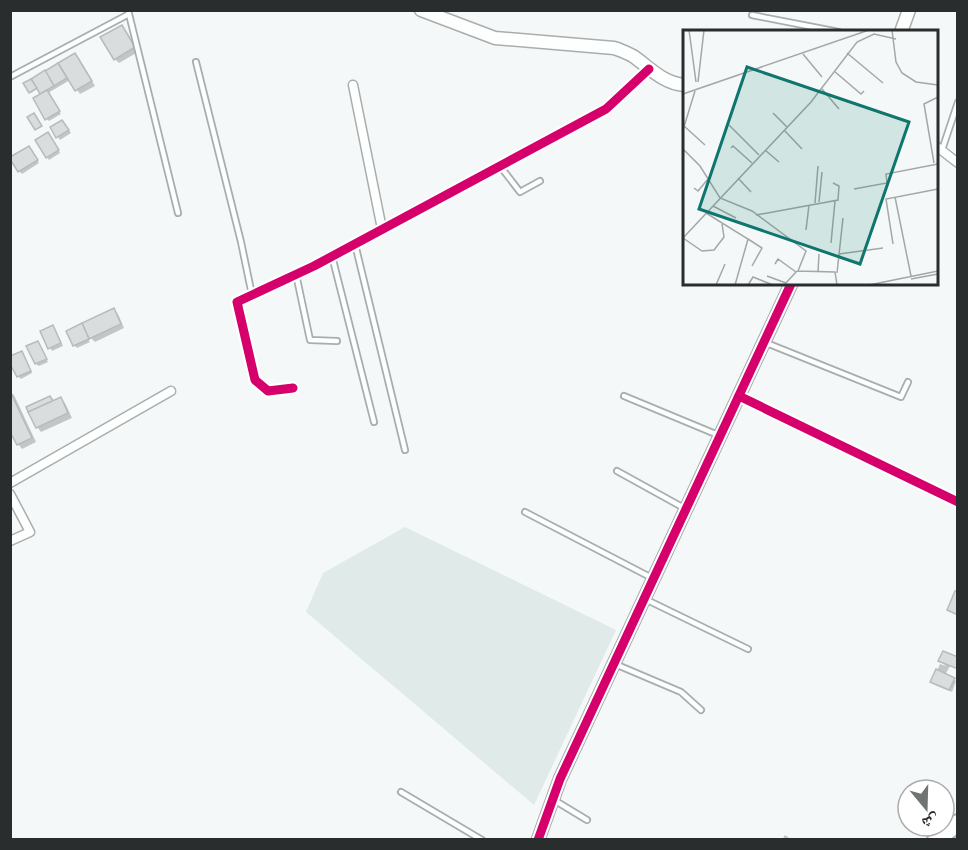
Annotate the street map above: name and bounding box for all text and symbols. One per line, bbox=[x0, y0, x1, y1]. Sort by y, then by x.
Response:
inset map bbox=[683, 30, 938, 285]
north arrow bbox=[896, 778, 956, 838]
text: ش bbox=[920, 810, 942, 833]

